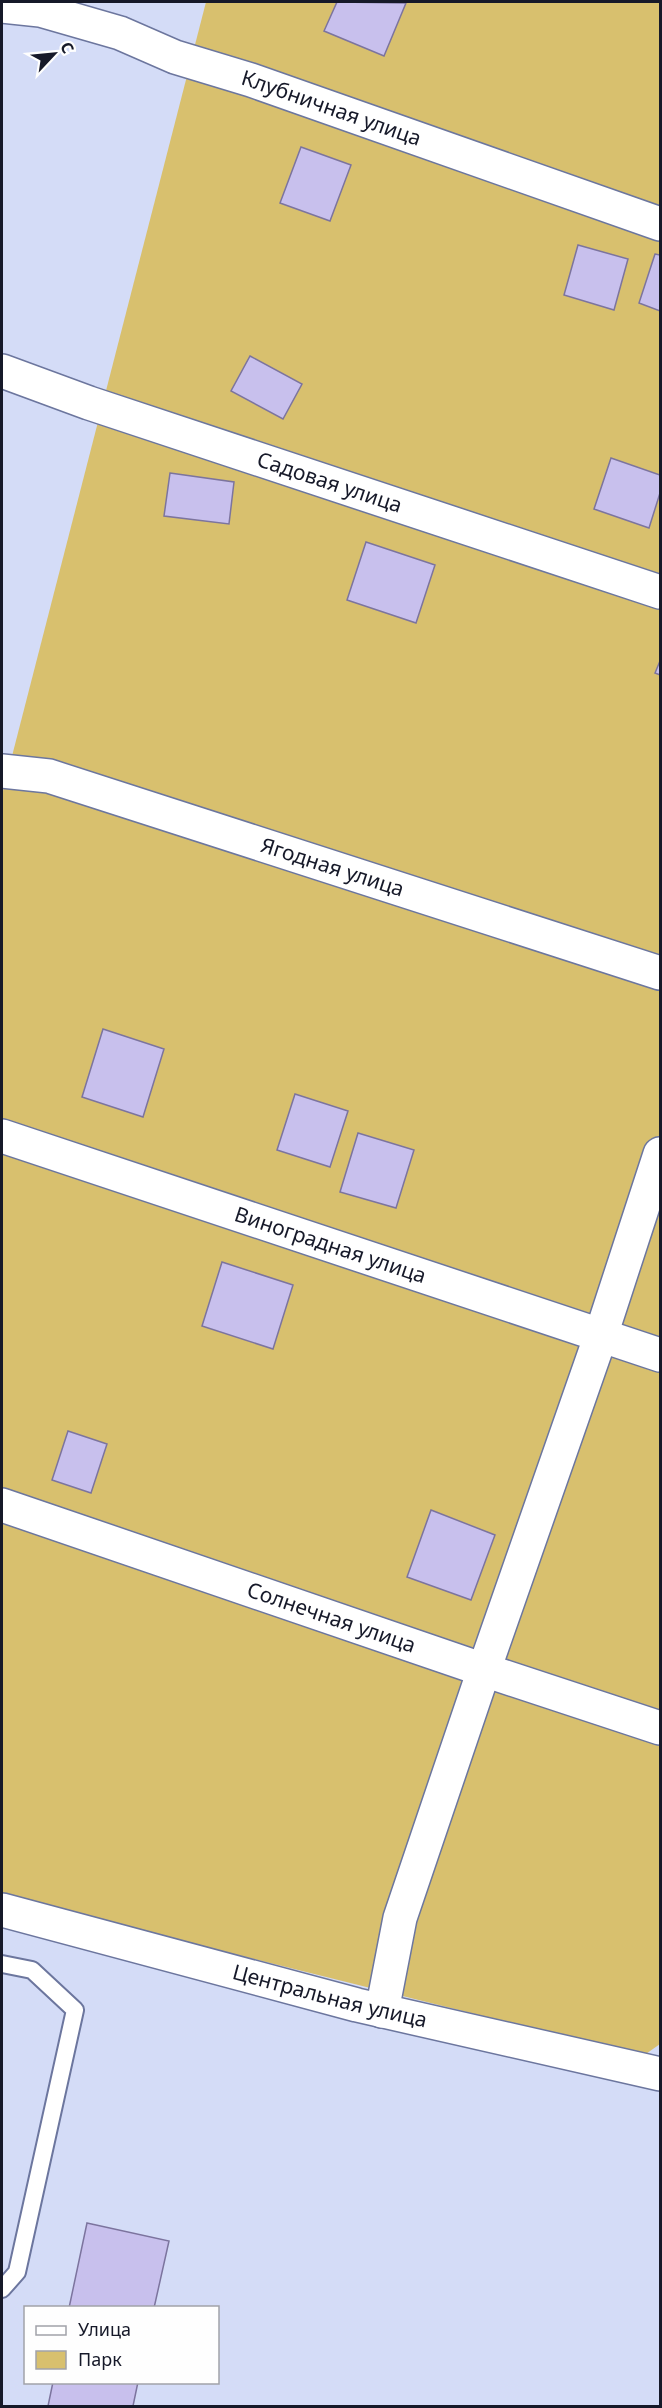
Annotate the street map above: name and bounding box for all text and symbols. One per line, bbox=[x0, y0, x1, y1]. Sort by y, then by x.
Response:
north arrow bbox=[24, 24, 84, 84]
text: С bbox=[55, 38, 80, 57]
street label: Клубничная улица bbox=[238, 63, 425, 152]
street label: Садовая улица bbox=[254, 445, 406, 519]
street label: Ягодная улица bbox=[257, 830, 408, 903]
street label: Виноградная улица bbox=[231, 1199, 430, 1289]
street label: Солнечная улица bbox=[243, 1575, 420, 1659]
street label: Центральная улица bbox=[230, 1957, 430, 2034]
legend bbox=[24, 2306, 219, 2384]
text: Улица bbox=[78, 2317, 131, 2341]
text: Парк bbox=[78, 2347, 122, 2371]

